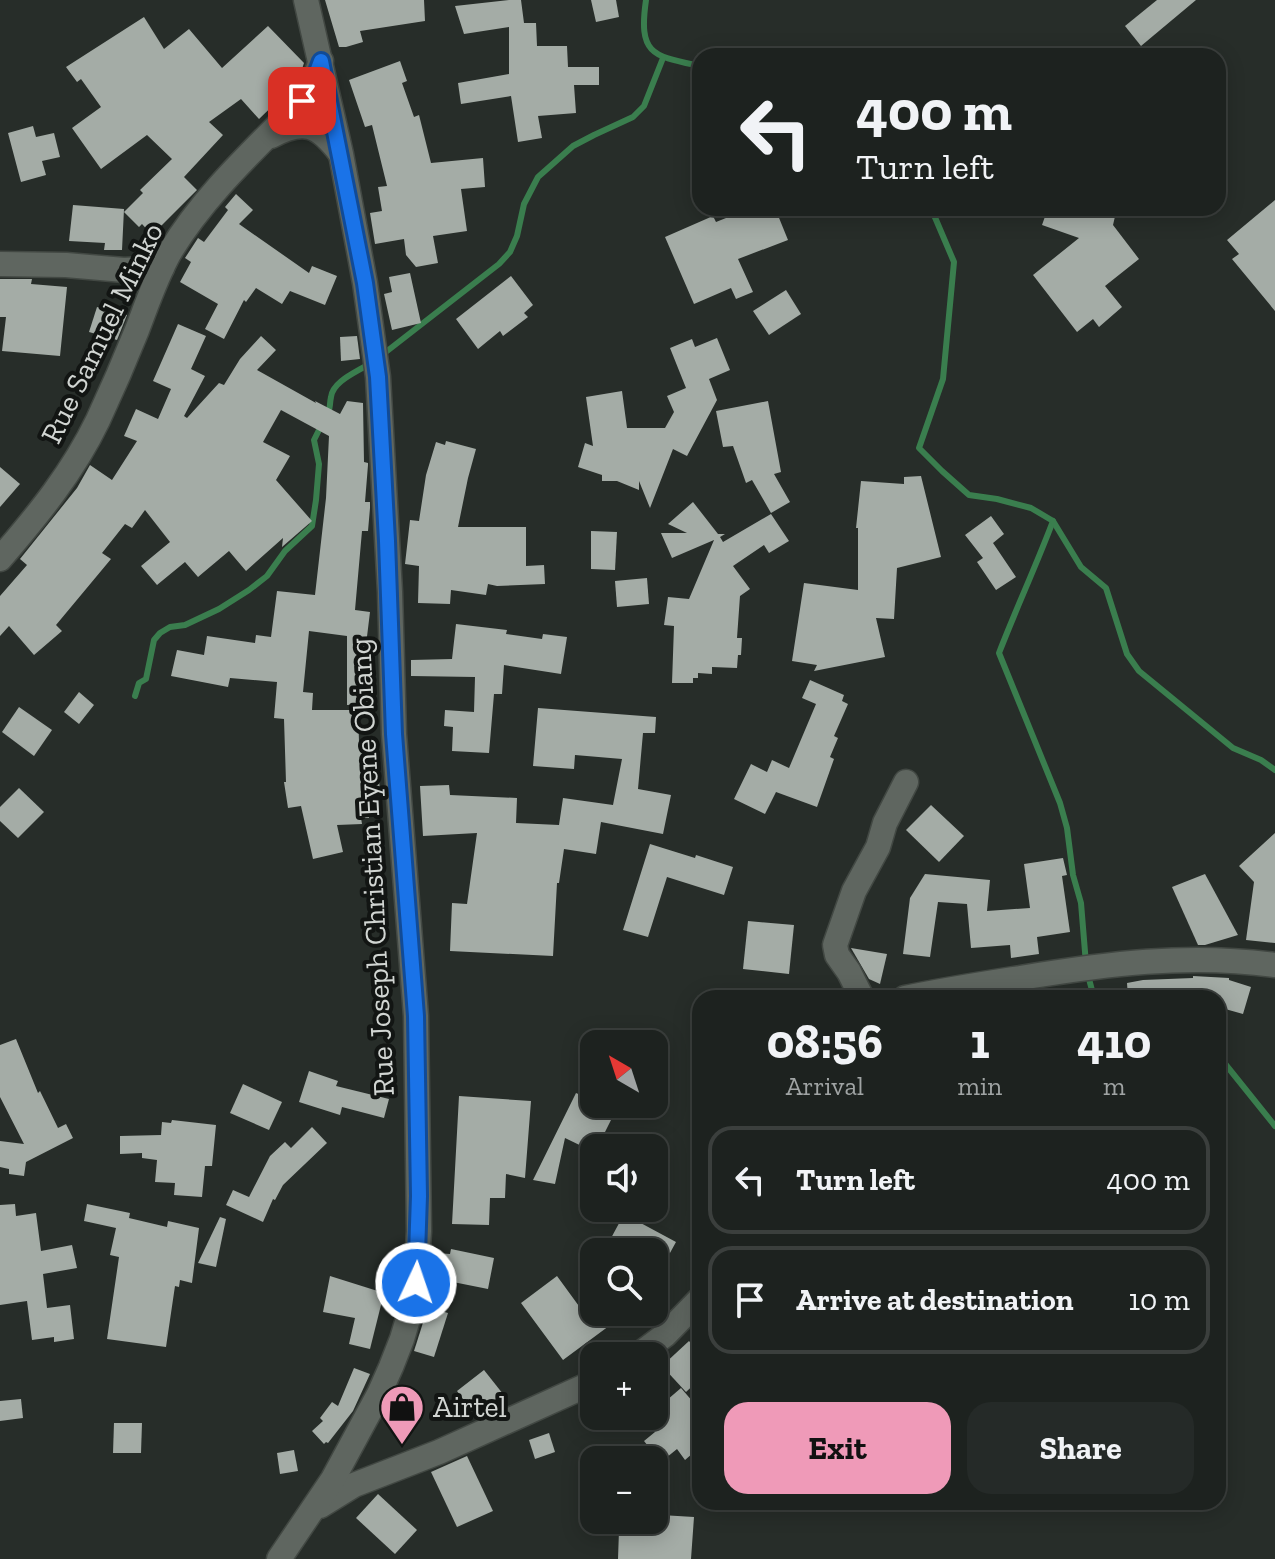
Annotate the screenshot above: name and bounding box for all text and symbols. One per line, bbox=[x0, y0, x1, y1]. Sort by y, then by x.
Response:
pin bbox=[268, 67, 336, 135]
text: 400 m bbox=[856, 77, 1012, 144]
icon: arrive bbox=[280, 79, 324, 123]
icon: left bbox=[724, 80, 828, 184]
text: Turn left bbox=[856, 145, 994, 188]
street label: Rue Samuel Minko bbox=[33, 217, 171, 449]
street label: Rue Joseph Christian Eyene Obiang bbox=[342, 637, 402, 1097]
text: 08:56 bbox=[767, 1013, 883, 1070]
text: 1 bbox=[970, 1013, 990, 1070]
text: 410 bbox=[1077, 1013, 1151, 1070]
north arrow bbox=[580, 1030, 668, 1118]
map controls bbox=[580, 1030, 668, 1534]
text: Arrival bbox=[786, 1070, 864, 1102]
text: min bbox=[958, 1070, 1002, 1102]
text: m bbox=[1103, 1070, 1125, 1102]
button: sound bbox=[580, 1134, 668, 1222]
icon: left bbox=[728, 1158, 772, 1202]
text: Turn left bbox=[796, 1162, 915, 1198]
text: 400 m bbox=[1107, 1162, 1190, 1198]
button: search bbox=[580, 1238, 668, 1326]
position arrow bbox=[374, 1241, 458, 1325]
icon: arrive bbox=[728, 1278, 772, 1322]
text: Arrive at destination bbox=[796, 1282, 1073, 1318]
text: 10 m bbox=[1128, 1282, 1190, 1318]
button: + bbox=[580, 1342, 668, 1430]
shop icon: Airtel bbox=[378, 1383, 426, 1446]
place label: Airtel bbox=[433, 1389, 507, 1425]
button: Exit bbox=[724, 1402, 951, 1494]
button: Share bbox=[967, 1402, 1194, 1494]
button: − bbox=[580, 1446, 668, 1534]

